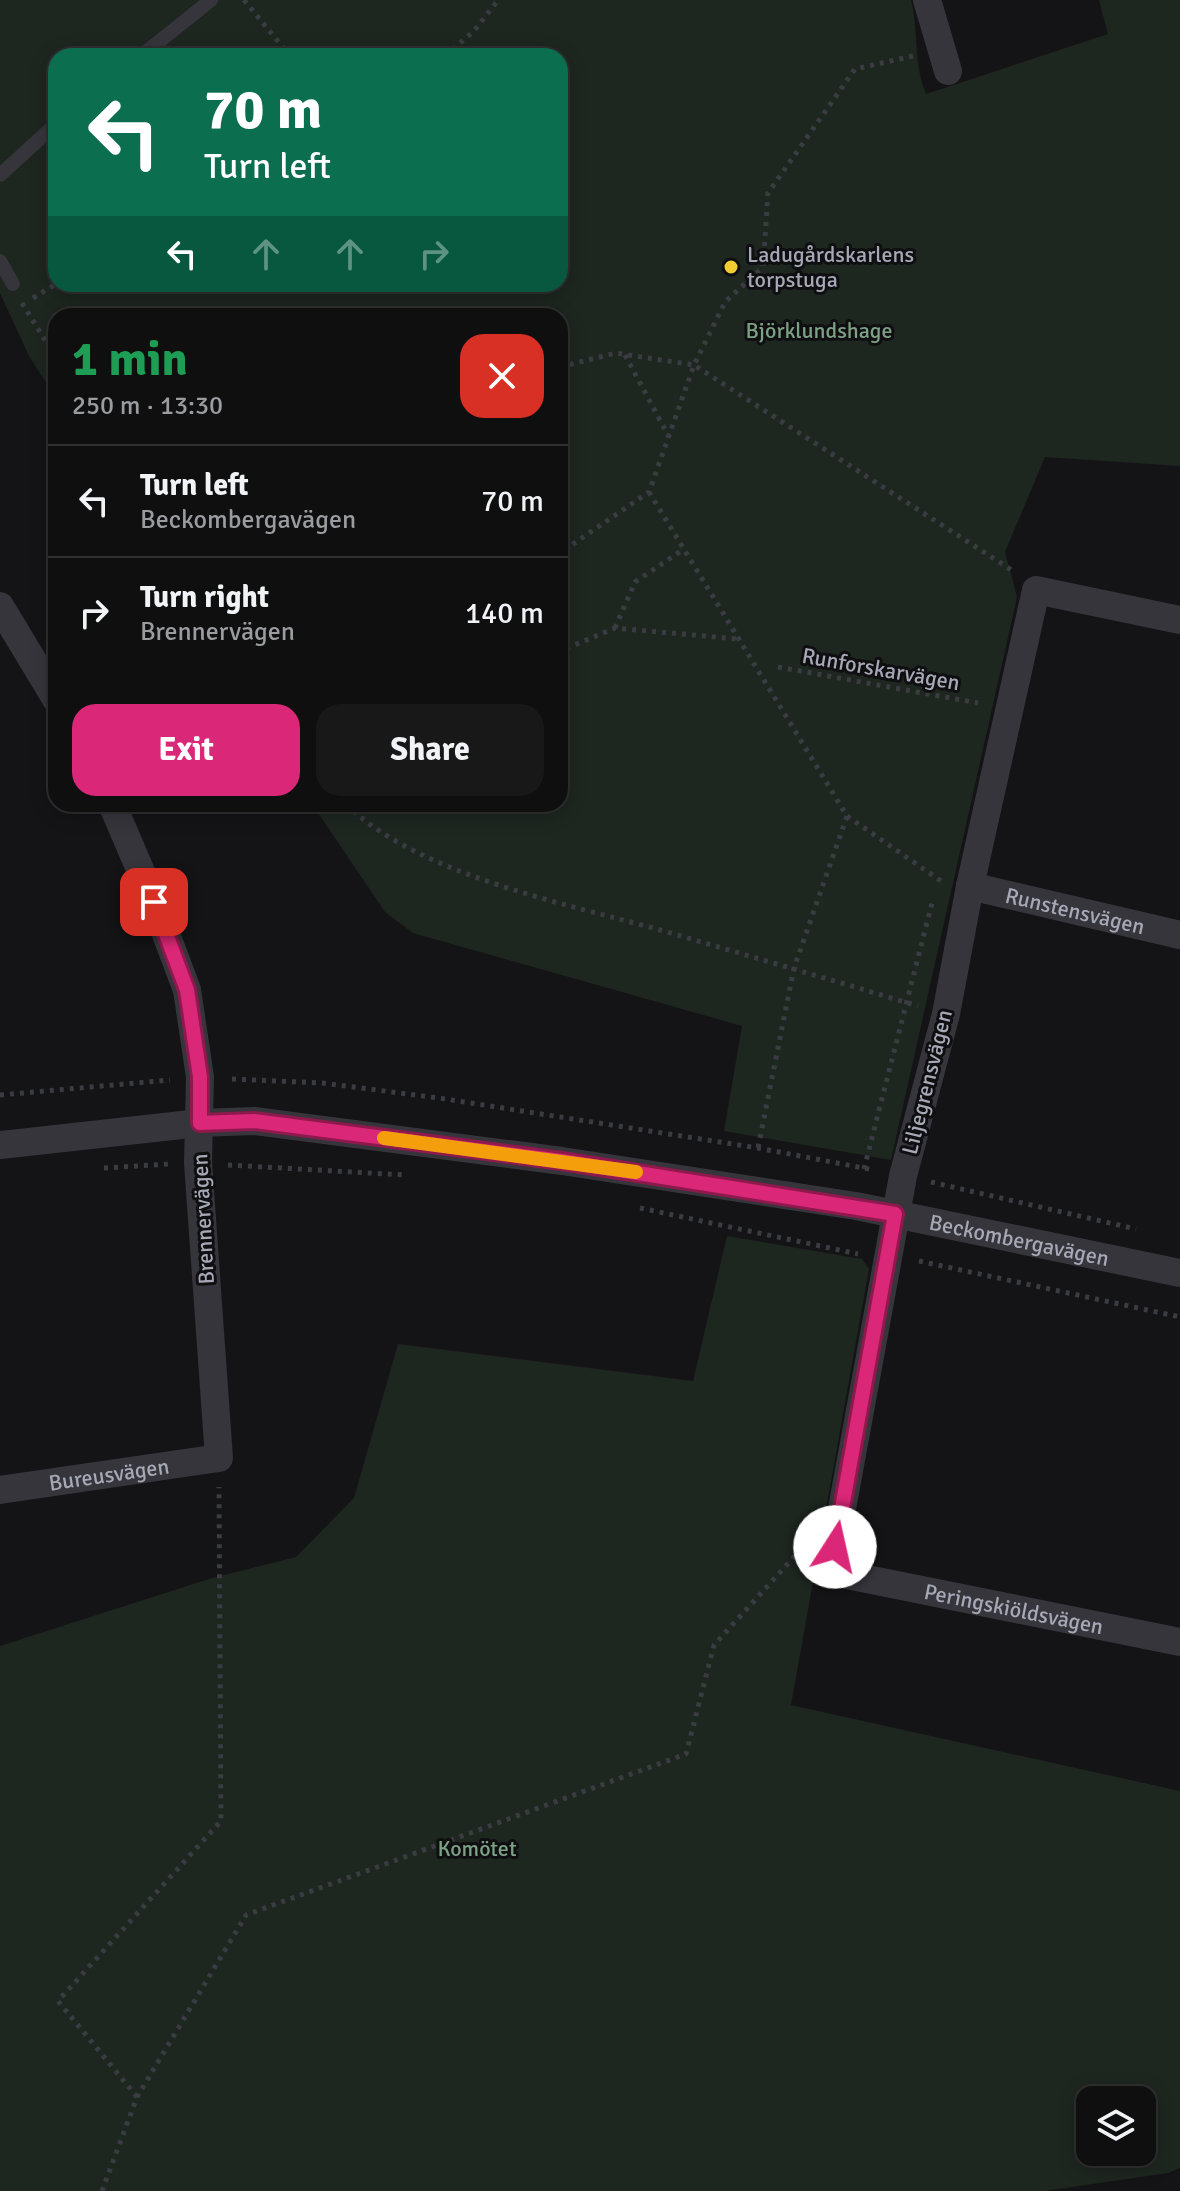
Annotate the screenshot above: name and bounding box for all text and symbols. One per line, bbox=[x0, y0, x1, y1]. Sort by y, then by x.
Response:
text: 70 m bbox=[204, 75, 322, 144]
icon: left bbox=[72, 80, 176, 184]
text: Turn left bbox=[204, 144, 331, 189]
icon: left bbox=[160, 232, 204, 276]
icon: ahead bbox=[244, 232, 288, 276]
icon: ahead bbox=[328, 232, 372, 276]
icon: right bbox=[412, 232, 456, 276]
place label: Ladugårdskarlens torpstuga bbox=[747, 241, 914, 293]
marker: Ladugårdskarlens torpstuga bbox=[722, 258, 740, 276]
park label: Björklundshage bbox=[746, 317, 892, 344]
text: 1 min bbox=[72, 330, 188, 389]
button: close bbox=[460, 334, 544, 418]
text: 250 m · 13:30 bbox=[72, 390, 223, 422]
text: Turn left bbox=[140, 467, 249, 504]
icon: left bbox=[72, 479, 116, 523]
text: 70 m bbox=[481, 483, 544, 520]
text: Beckombergavägen bbox=[140, 504, 356, 536]
text: Turn right bbox=[140, 579, 269, 616]
icon: right bbox=[72, 591, 116, 635]
text: 140 m bbox=[465, 595, 544, 632]
text: Brennervägen bbox=[140, 616, 295, 648]
street label: Runforskarvägen bbox=[800, 642, 962, 696]
button: Exit bbox=[72, 704, 300, 796]
button: Share bbox=[316, 704, 544, 796]
pin bbox=[120, 868, 188, 936]
icon: arrive bbox=[132, 880, 176, 924]
street label: Runstensvägen bbox=[1003, 881, 1148, 940]
street label: Liljegrensvägen bbox=[896, 1007, 958, 1157]
street label: Brennervägen bbox=[186, 1153, 220, 1285]
street label: Beckombergavägen bbox=[927, 1208, 1112, 1272]
street label: Bureusvägen bbox=[47, 1452, 171, 1496]
position arrow bbox=[793, 1505, 877, 1589]
street label: Peringskiöldsvägen bbox=[922, 1577, 1106, 1640]
park label: Komötet bbox=[437, 1835, 517, 1862]
map controls bbox=[1076, 2086, 1156, 2166]
button: layers bbox=[1076, 2086, 1156, 2166]

